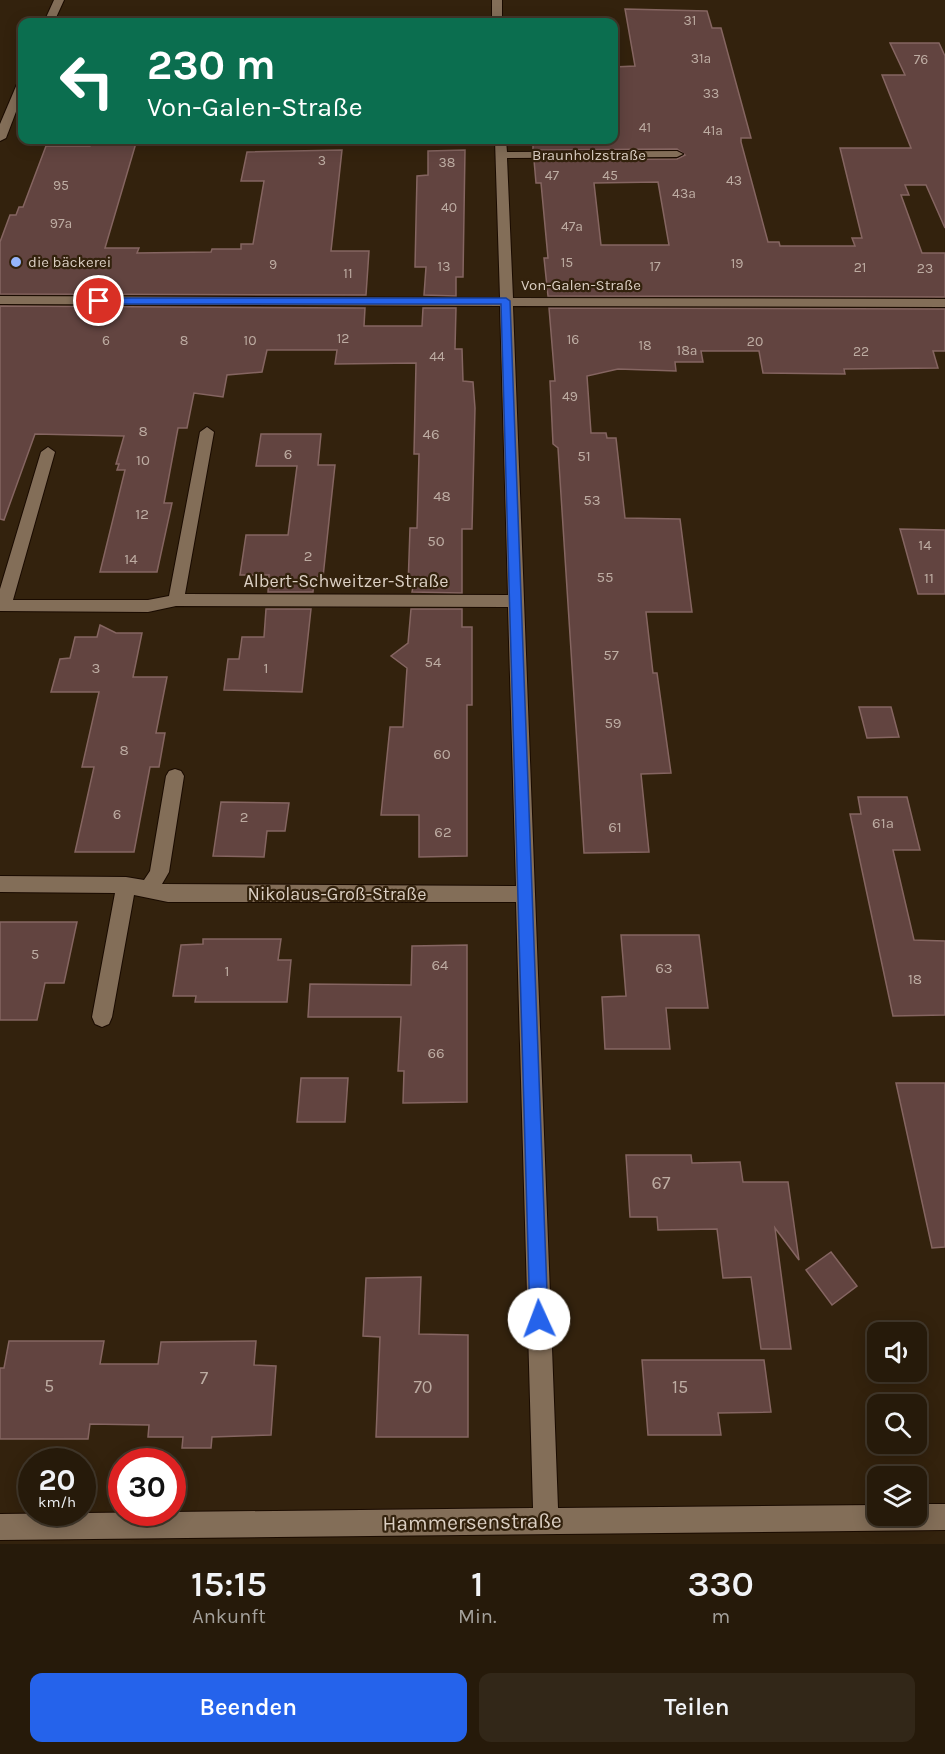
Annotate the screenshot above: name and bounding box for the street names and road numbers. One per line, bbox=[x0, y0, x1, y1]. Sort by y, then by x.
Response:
street label: Braunholzstraße bbox=[532, 146, 646, 164]
street label: Von-Galen-Straße bbox=[521, 276, 641, 294]
street label: Albert-Schweitzer-Straße bbox=[243, 570, 449, 592]
street label: Nikolaus-Groß-Straße bbox=[248, 883, 426, 905]
street label: Hammersenstraße bbox=[382, 1508, 562, 1536]

